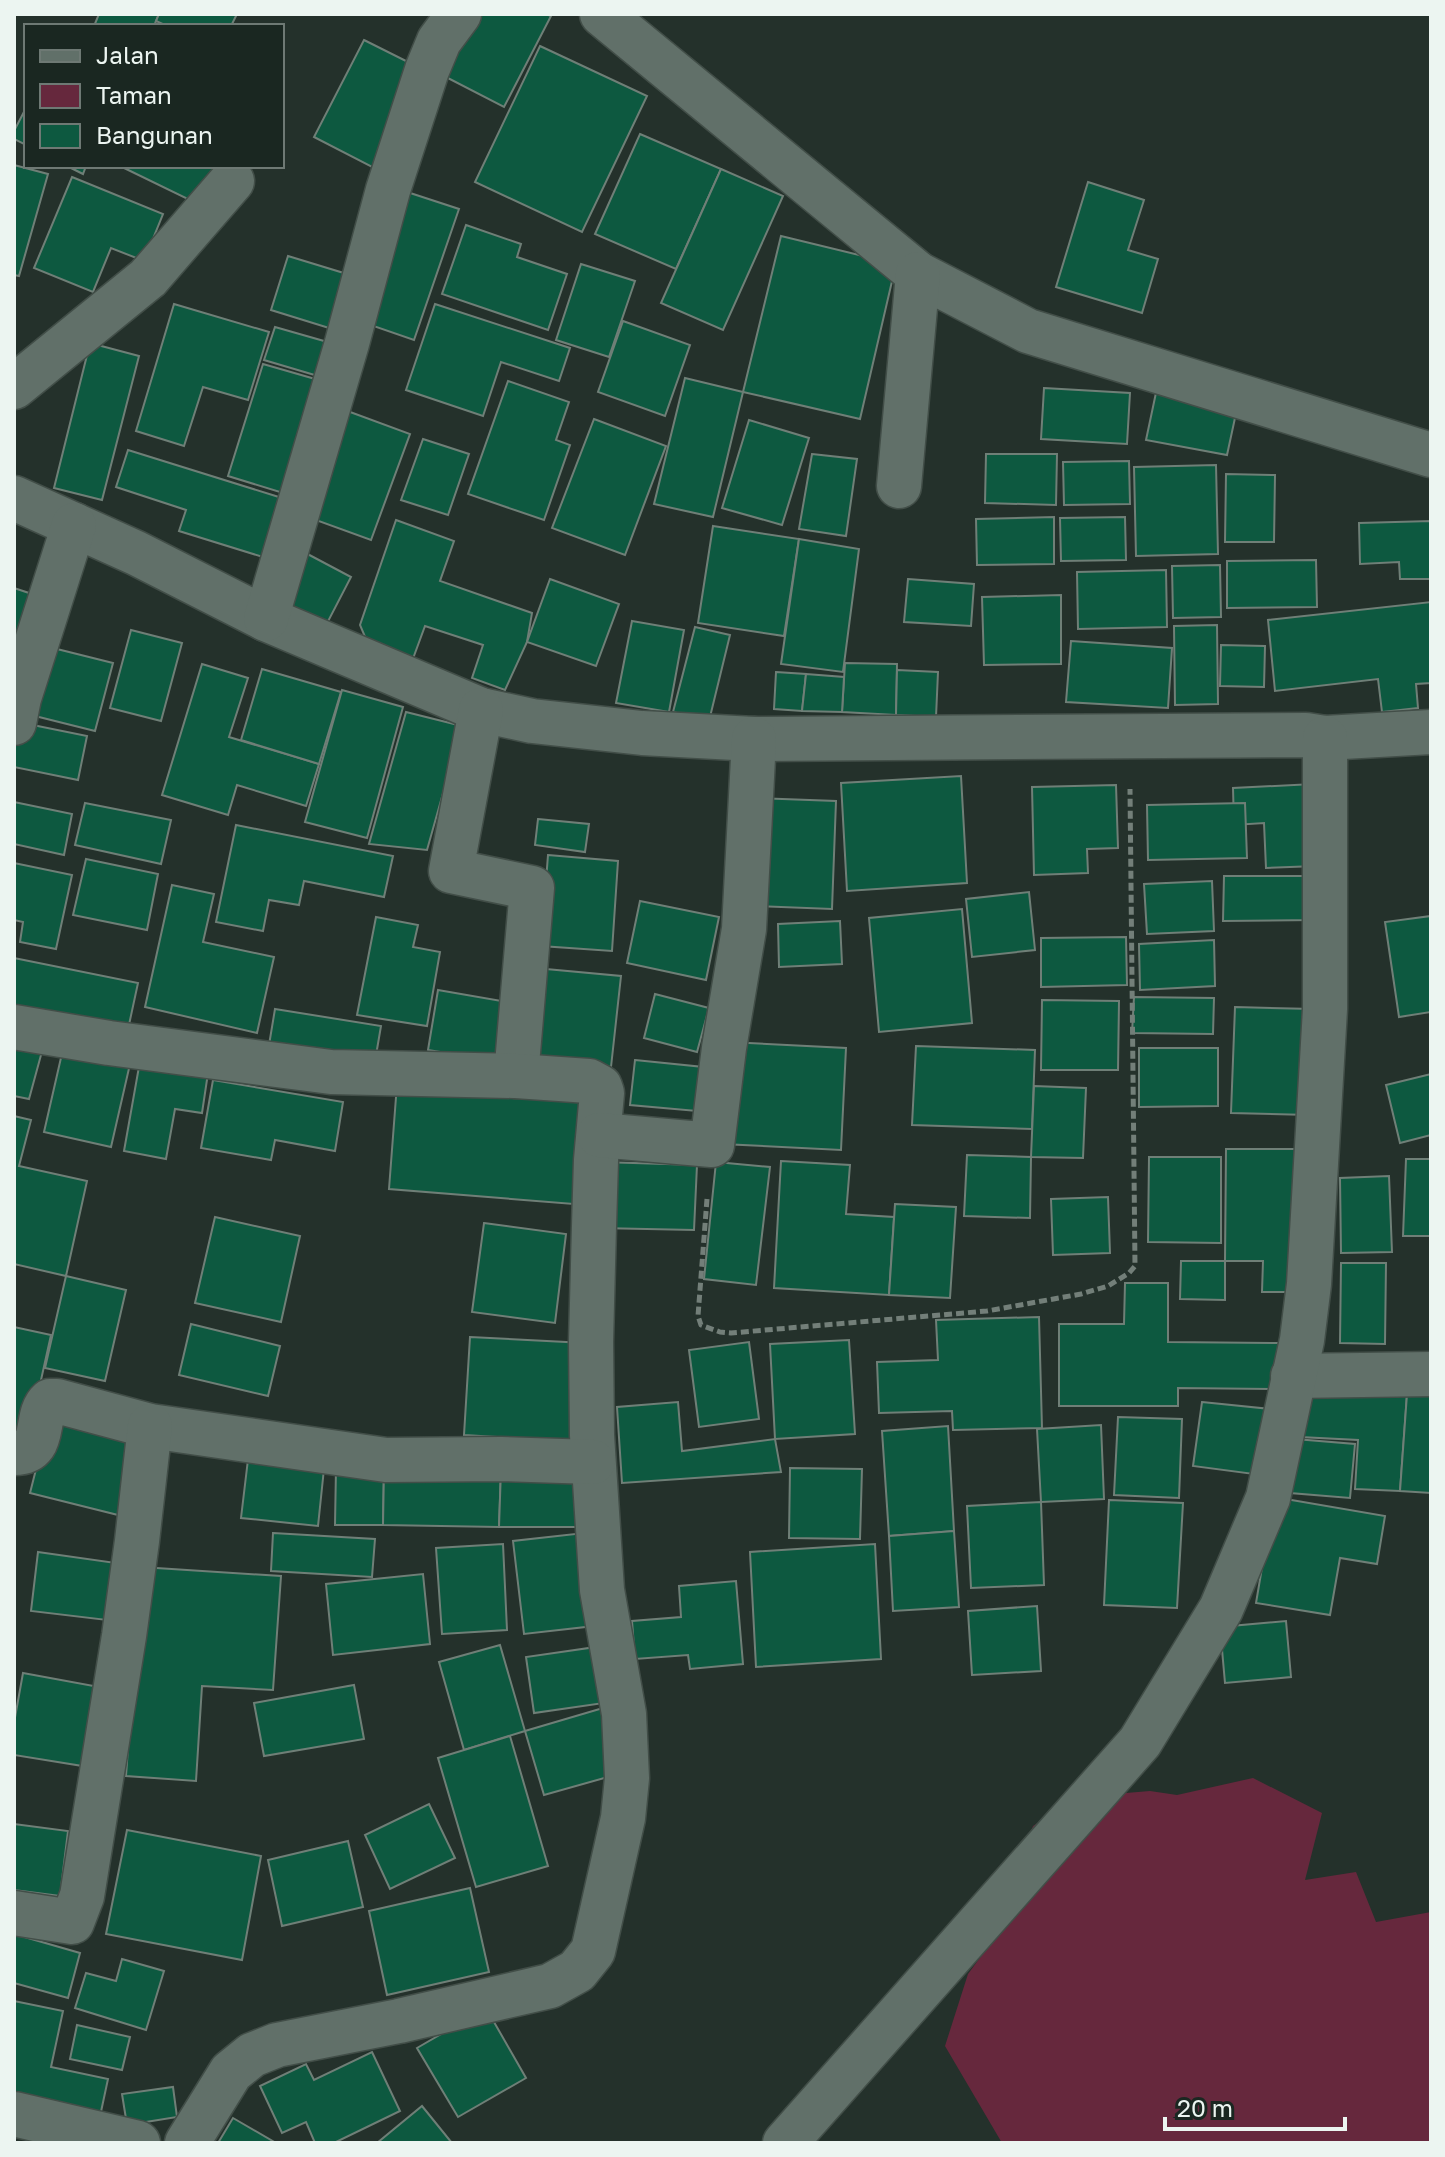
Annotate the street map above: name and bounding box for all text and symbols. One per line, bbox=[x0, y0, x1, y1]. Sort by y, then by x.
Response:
legend bbox=[24, 24, 284, 168]
text: Jalan bbox=[96, 40, 159, 69]
text: Taman bbox=[96, 80, 172, 109]
text: Bangunan bbox=[96, 120, 213, 149]
scale bar bbox=[1165, 2081, 1345, 2131]
text: 20 m bbox=[1177, 2093, 1233, 2122]

